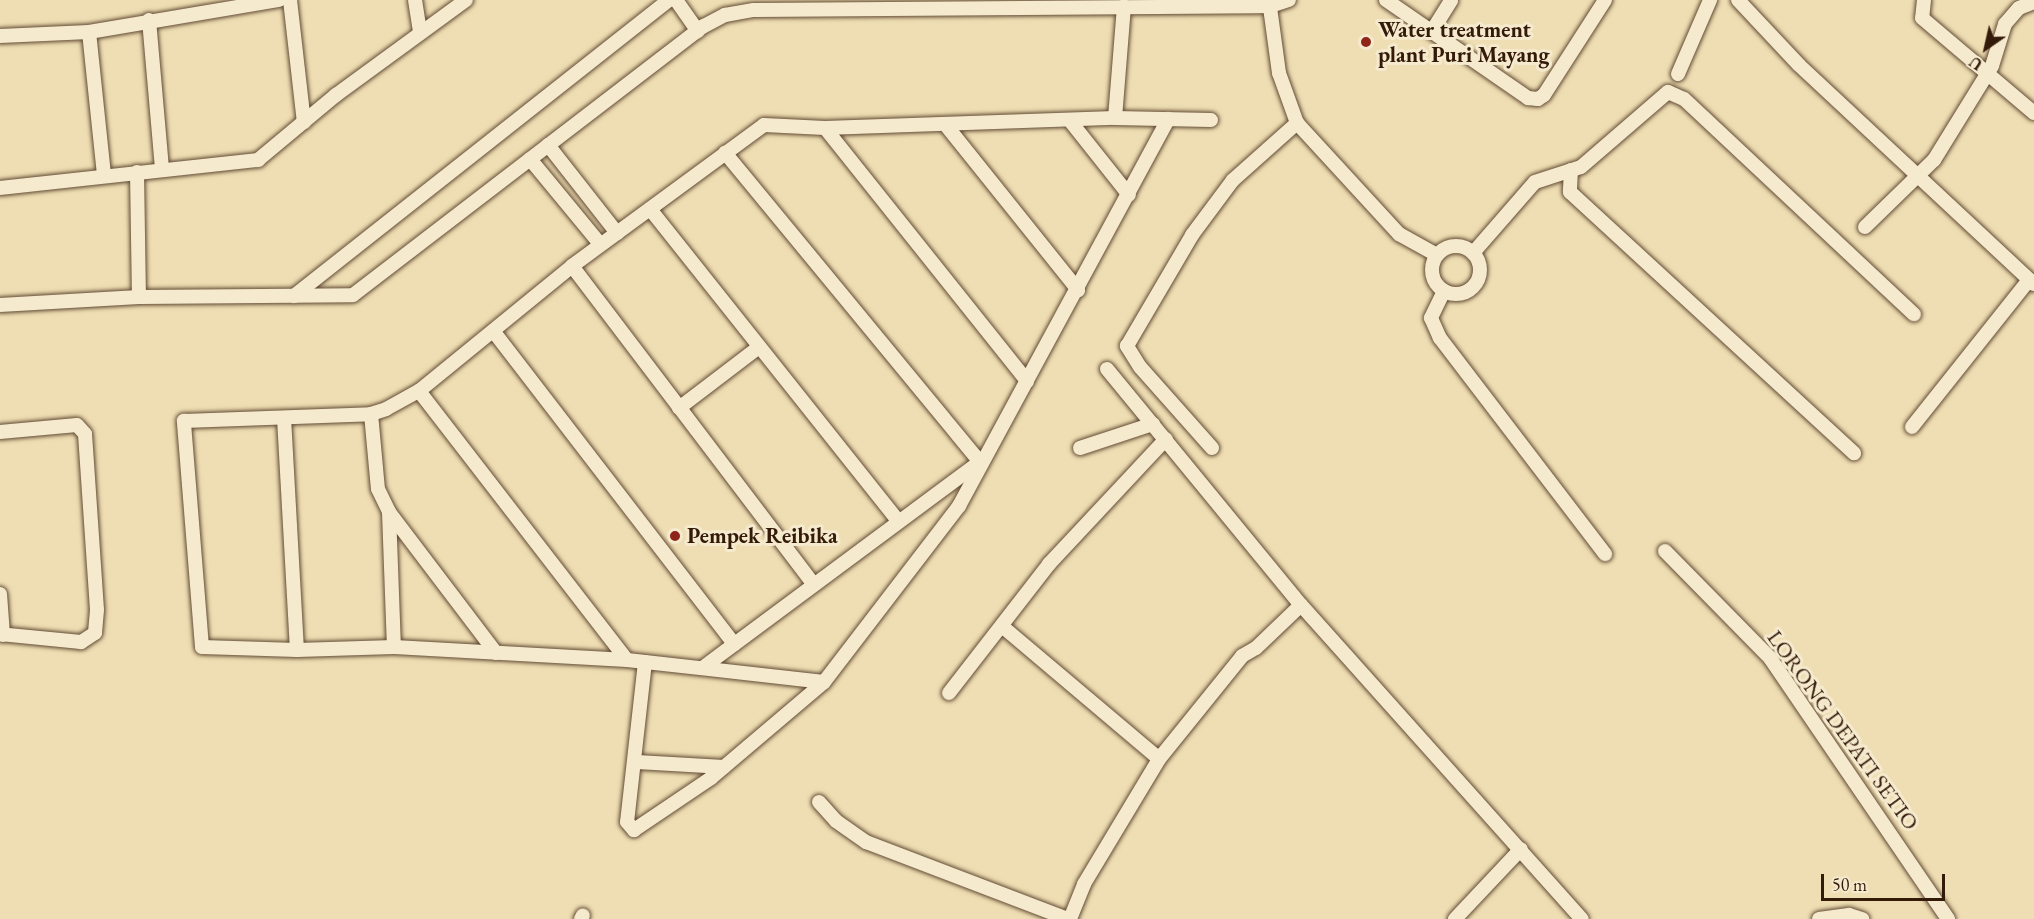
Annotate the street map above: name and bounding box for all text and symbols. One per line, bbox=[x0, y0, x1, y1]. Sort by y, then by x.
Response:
place label: Water treatment plant Puri Mayang bbox=[1378, 16, 1549, 68]
north arrow bbox=[1956, 18, 2016, 78]
marker: Water treatment plant Puri Mayang bbox=[1359, 35, 1373, 49]
text: U bbox=[1965, 51, 1986, 75]
place label: Pempek Reibika bbox=[687, 523, 838, 549]
marker: Pempek Reibika bbox=[668, 529, 682, 543]
street label: LORONG DEPATI SETIO bbox=[1762, 625, 1924, 835]
scale bar bbox=[1824, 862, 1948, 900]
text: 50 m bbox=[1832, 873, 1867, 896]

